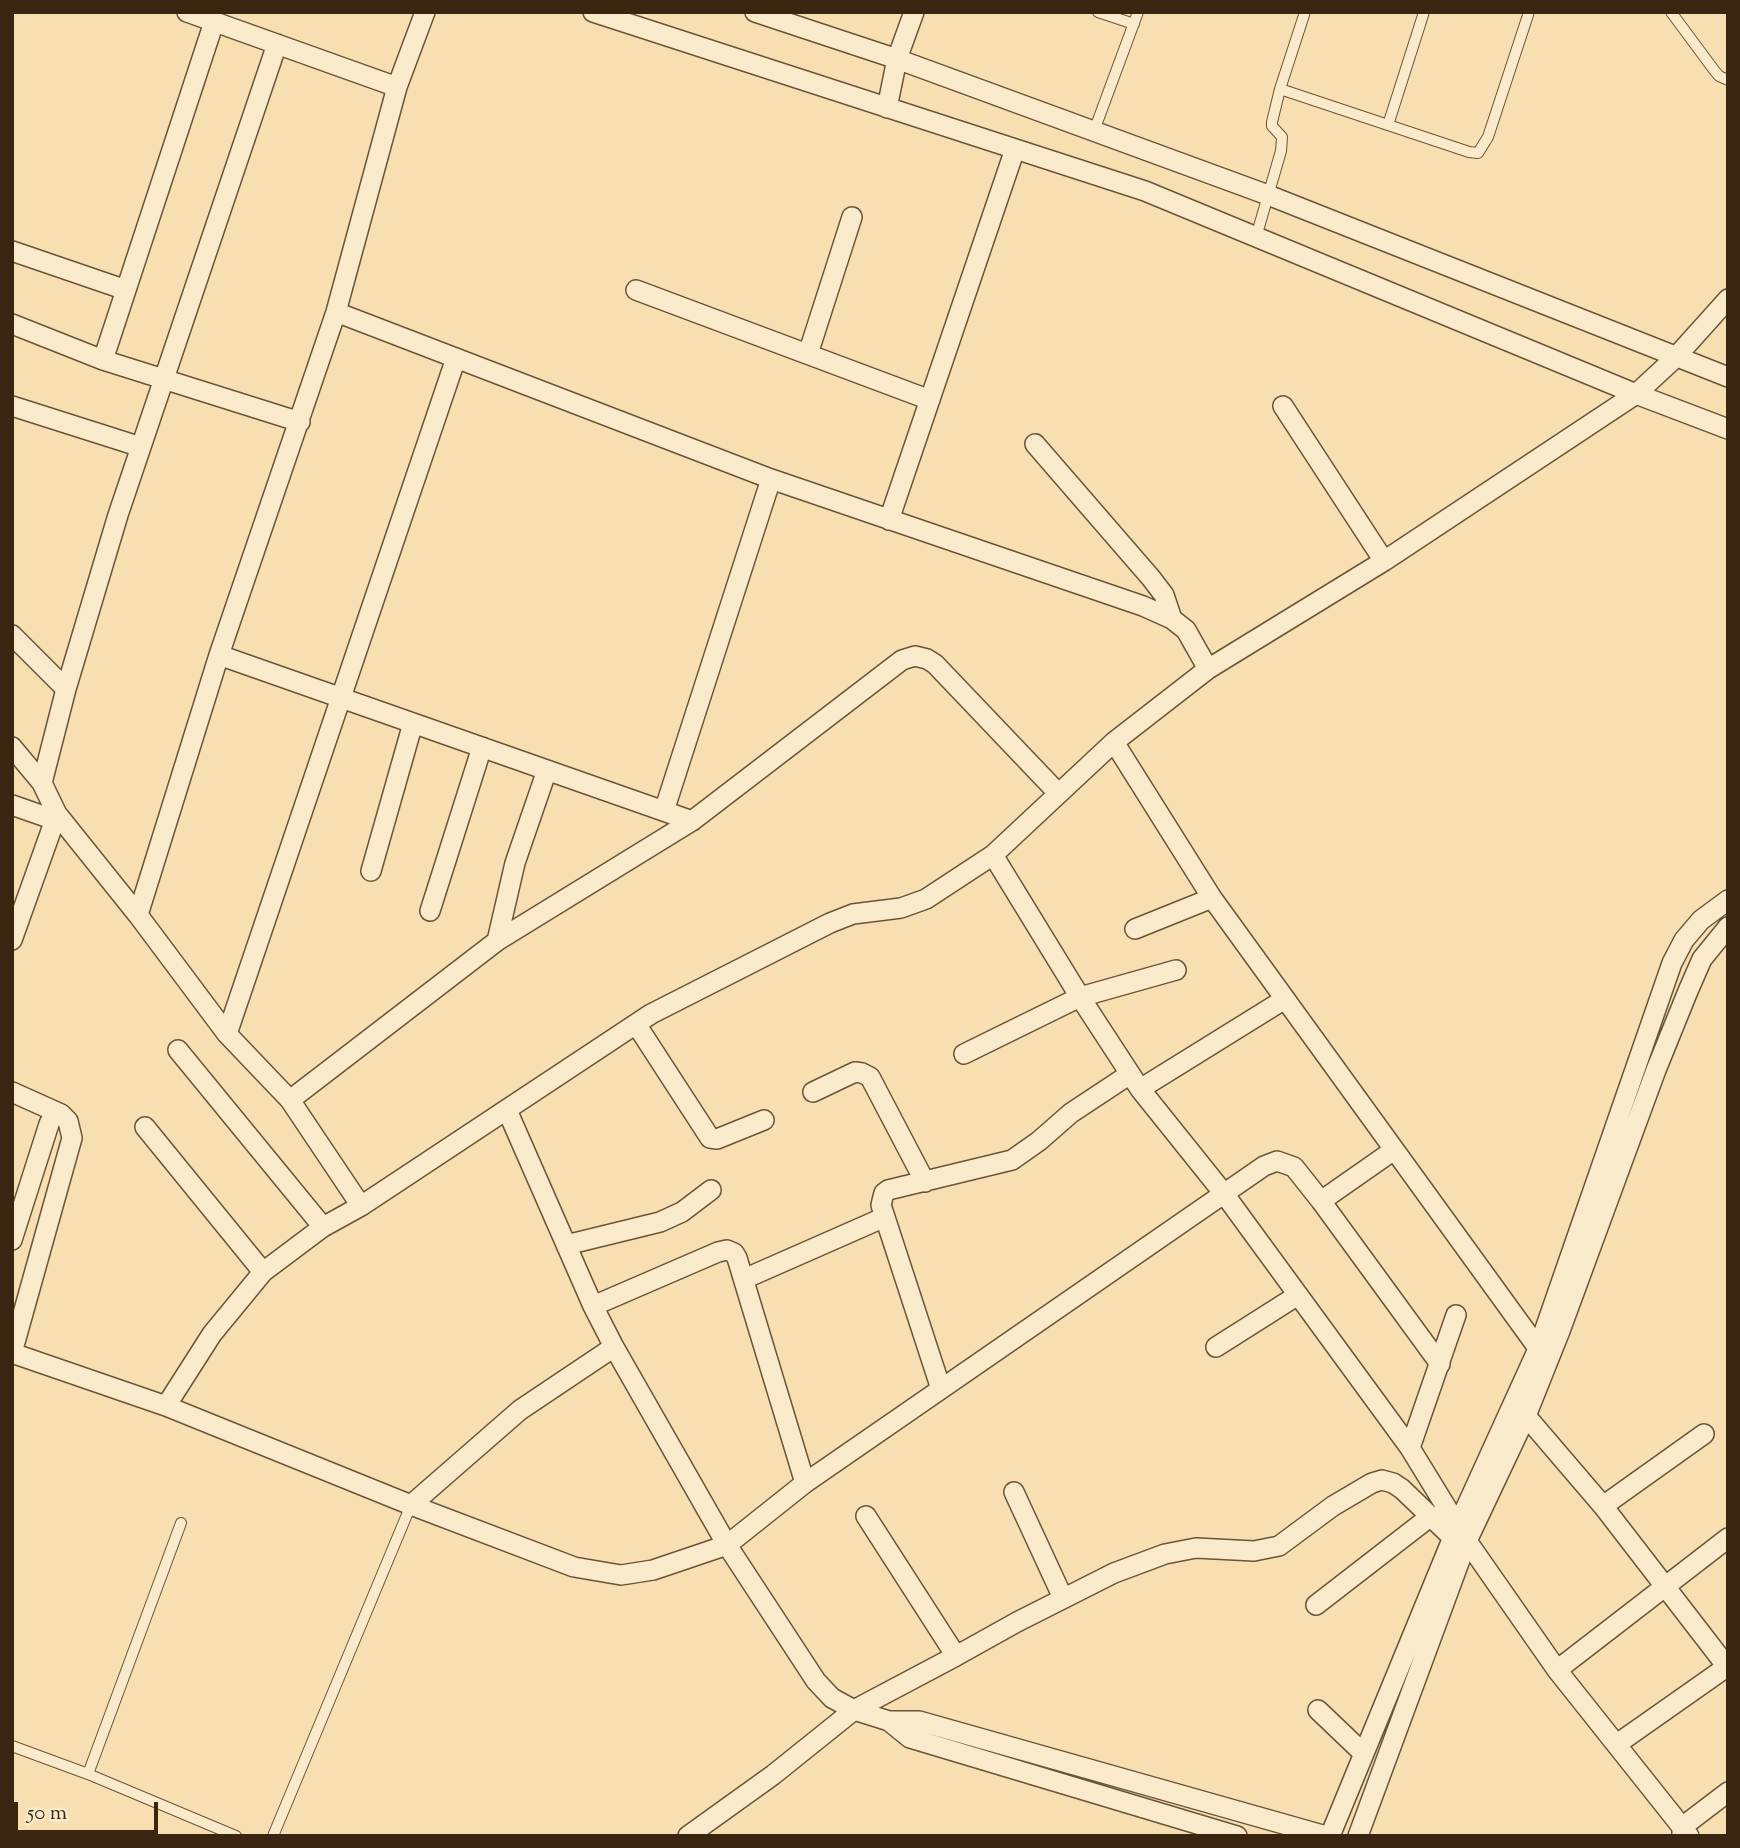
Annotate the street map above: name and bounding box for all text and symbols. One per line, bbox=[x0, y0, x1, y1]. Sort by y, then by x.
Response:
scale bar bbox=[18, 1788, 161, 1832]
text: 50 m bbox=[27, 1799, 67, 1829]

